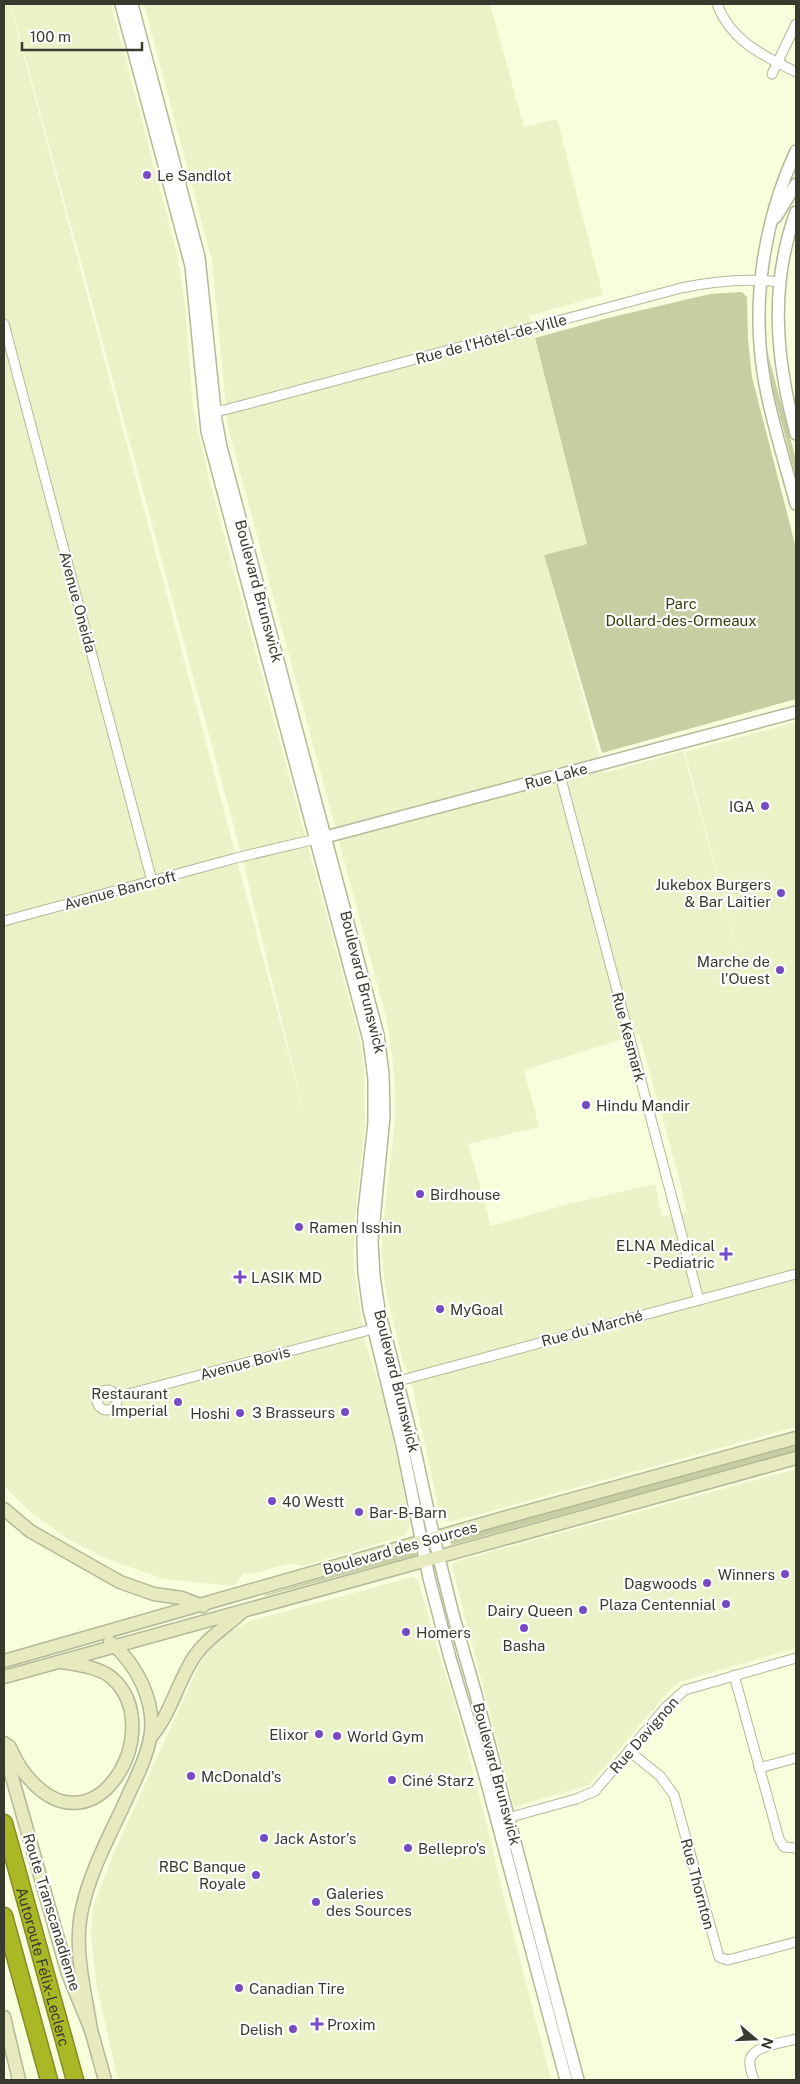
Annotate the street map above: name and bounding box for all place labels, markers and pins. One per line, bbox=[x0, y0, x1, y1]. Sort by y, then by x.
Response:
place label: Le Sandlot bbox=[157, 167, 232, 184]
marker: Le Sandlot bbox=[141, 169, 153, 181]
place label: IGA bbox=[729, 798, 755, 815]
marker: IGA bbox=[759, 800, 771, 812]
place label: Jukebox Burgers & Bar Laitier bbox=[655, 876, 771, 910]
marker: Jukebox Burgers & Bar Laitier bbox=[775, 887, 787, 899]
place label: Marche de l'Ouest bbox=[697, 953, 770, 987]
marker: Marche de l'Ouest bbox=[774, 964, 786, 976]
place label: Hindu Mandir bbox=[596, 1097, 690, 1114]
marker: Hindu Mandir bbox=[580, 1099, 592, 1111]
place label: Birdhouse bbox=[430, 1186, 501, 1203]
marker: Birdhouse bbox=[414, 1188, 426, 1200]
place label: Ramen Isshin bbox=[309, 1219, 402, 1236]
marker: Ramen Isshin bbox=[293, 1221, 305, 1233]
place label: ELNA Medical - Pediatric bbox=[616, 1237, 715, 1271]
marker: ELNA Medical - Pediatric bbox=[719, 1247, 733, 1261]
place label: LASIK MD bbox=[251, 1269, 322, 1286]
marker: LASIK MD bbox=[233, 1270, 247, 1284]
place label: MyGoal bbox=[450, 1301, 504, 1318]
marker: MyGoal bbox=[434, 1303, 446, 1315]
place label: Restaurant Imperial bbox=[91, 1385, 168, 1419]
marker: Restaurant Imperial bbox=[172, 1396, 184, 1408]
place label: 3 Brasseurs bbox=[252, 1404, 335, 1421]
place label: Hoshi bbox=[190, 1405, 230, 1422]
marker: 3 Brasseurs bbox=[339, 1406, 351, 1418]
marker: Hoshi bbox=[234, 1407, 246, 1419]
place label: 40 Westt bbox=[282, 1493, 344, 1510]
marker: 40 Westt bbox=[266, 1495, 278, 1507]
place label: Bar-B-Barn bbox=[369, 1504, 447, 1521]
marker: Bar-B-Barn bbox=[353, 1506, 365, 1518]
place label: Winners bbox=[718, 1566, 775, 1583]
marker: Winners bbox=[779, 1568, 791, 1580]
place label: Dagwoods bbox=[624, 1575, 697, 1592]
marker: Dagwoods bbox=[701, 1577, 713, 1589]
place label: Plaza Centennial bbox=[599, 1596, 716, 1613]
marker: Plaza Centennial bbox=[720, 1598, 732, 1610]
place label: Dairy Queen bbox=[487, 1602, 573, 1619]
marker: Dairy Queen bbox=[577, 1604, 589, 1616]
marker: Basha bbox=[518, 1622, 530, 1634]
place label: Homers bbox=[416, 1624, 471, 1641]
marker: Homers bbox=[400, 1626, 412, 1638]
place label: Basha bbox=[503, 1637, 545, 1654]
place label: Elixor bbox=[269, 1726, 309, 1743]
marker: Elixor bbox=[313, 1728, 325, 1740]
place label: World Gym bbox=[347, 1728, 424, 1745]
marker: World Gym bbox=[331, 1730, 343, 1742]
place label: McDonald's bbox=[201, 1768, 281, 1785]
marker: McDonald's bbox=[185, 1770, 197, 1782]
place label: Ciné Starz bbox=[402, 1772, 474, 1789]
marker: Ciné Starz bbox=[386, 1774, 398, 1786]
place label: Jack Astor's bbox=[274, 1830, 356, 1847]
marker: Jack Astor's bbox=[258, 1832, 270, 1844]
place label: Bellepro's bbox=[418, 1840, 486, 1857]
marker: Bellepro's bbox=[402, 1842, 414, 1854]
place label: RBC Banque Royale bbox=[159, 1858, 246, 1892]
marker: RBC Banque Royale bbox=[250, 1869, 262, 1881]
place label: Galeries des Sources bbox=[326, 1885, 412, 1919]
marker: Galeries des Sources bbox=[310, 1896, 322, 1908]
place label: Canadian Tire bbox=[249, 1980, 345, 1997]
marker: Canadian Tire bbox=[233, 1982, 245, 1994]
place label: Proxim bbox=[327, 2016, 376, 2033]
marker: Proxim bbox=[311, 2018, 323, 2030]
place label: Delish bbox=[240, 2021, 283, 2038]
marker: Delish bbox=[287, 2023, 299, 2035]

